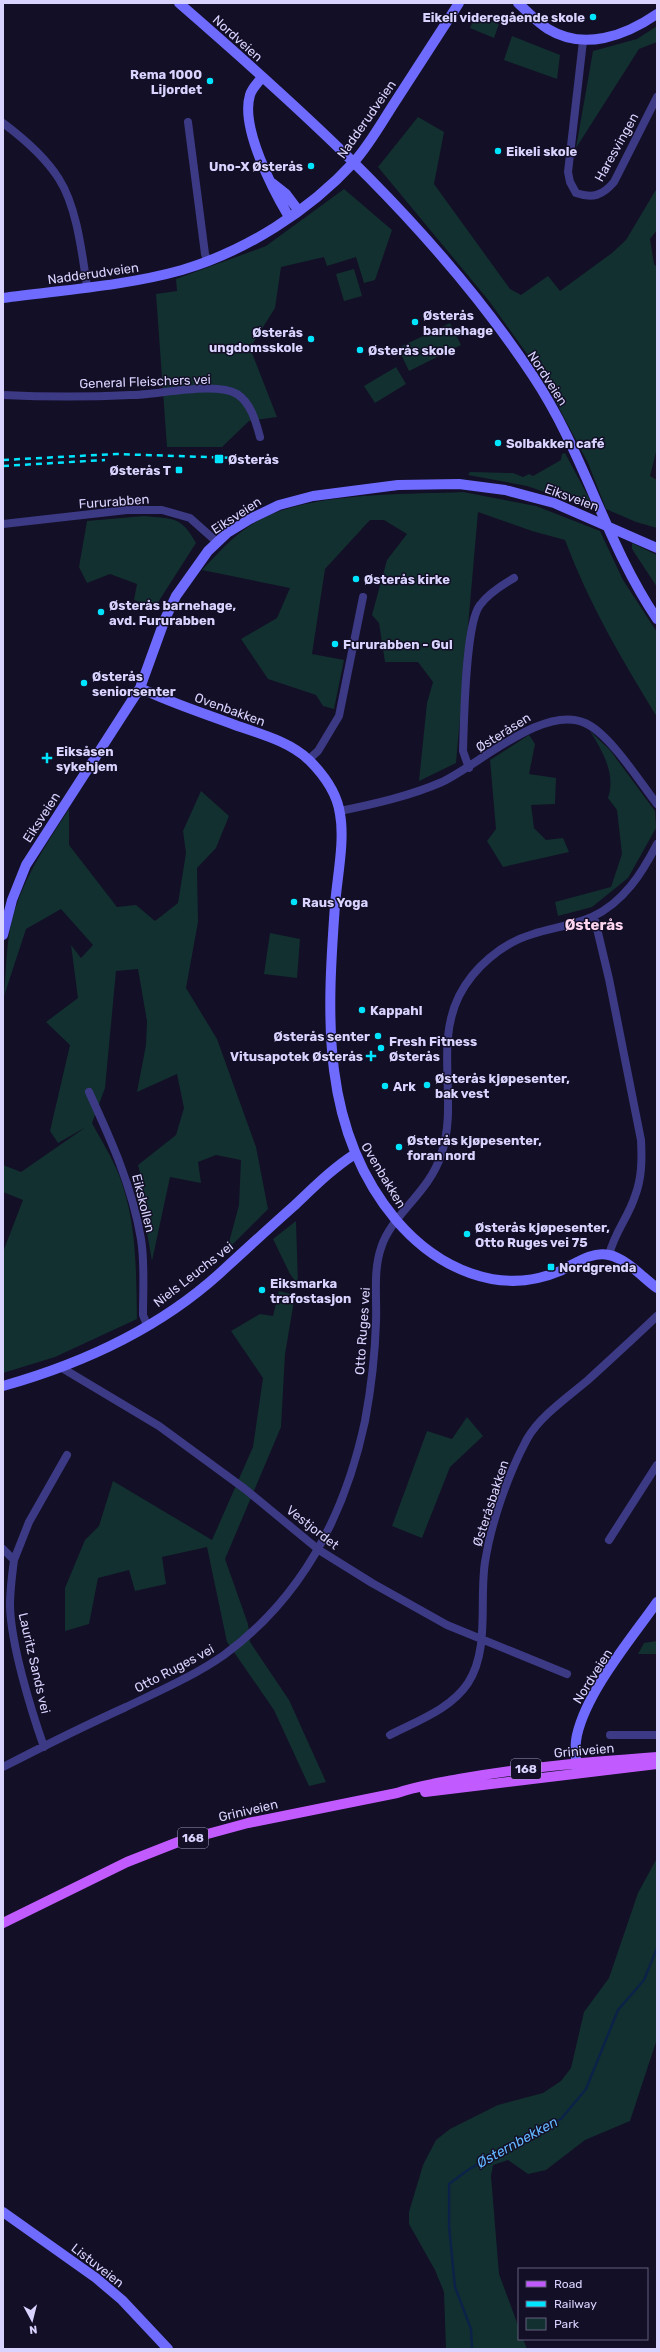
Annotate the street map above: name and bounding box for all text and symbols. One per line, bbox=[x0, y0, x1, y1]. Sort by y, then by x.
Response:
place label: Eikeli videregående skole bbox=[423, 10, 585, 25]
street label: Nordveien bbox=[210, 12, 266, 65]
marker: Eikeli videregående skole bbox=[588, 12, 598, 22]
place label: Rema 1000 Lijordet bbox=[130, 67, 202, 97]
marker: Rema 1000 Lijordet bbox=[205, 76, 215, 86]
street label: Nadderudveien bbox=[334, 77, 399, 161]
street label: Haresvingen bbox=[591, 110, 642, 185]
place label: Eikeli skole bbox=[506, 144, 577, 159]
marker: Eikeli skole bbox=[493, 146, 503, 156]
place label: Uno-X Østerås bbox=[209, 159, 303, 174]
marker: Uno-X Østerås bbox=[306, 161, 316, 171]
street label: Nadderudveien bbox=[46, 260, 140, 287]
place label: Østerås barnehage bbox=[423, 308, 493, 338]
marker: Østerås barnehage bbox=[410, 317, 420, 327]
place label: Østerås ungdomsskole bbox=[209, 325, 303, 355]
marker: Østerås ungdomsskole bbox=[306, 334, 316, 344]
place label: Østerås skole bbox=[368, 343, 456, 358]
marker: Østerås skole bbox=[355, 345, 365, 355]
street label: Nordveien bbox=[525, 348, 571, 408]
street label: General Fleischers vei bbox=[79, 372, 211, 391]
place label: Solbakken café bbox=[506, 436, 605, 451]
marker: Solbakken café bbox=[493, 438, 503, 448]
place label: Østerås bbox=[228, 452, 279, 467]
marker: Østerås bbox=[213, 453, 225, 465]
place label: Østerås T bbox=[109, 463, 171, 478]
marker: Østerås T bbox=[174, 465, 184, 475]
street label: Eiksveien bbox=[543, 481, 601, 514]
street label: Fururabben bbox=[78, 492, 150, 511]
street label: Eiksveien bbox=[208, 494, 264, 537]
place label: Østerås kirke bbox=[364, 572, 450, 587]
marker: Østerås kirke bbox=[351, 574, 361, 584]
place label: Østerås barnehage, avd. Fururabben bbox=[109, 598, 237, 628]
marker: Østerås barnehage, avd. Fururabben bbox=[96, 607, 106, 617]
place label: Fururabben - Gul bbox=[343, 637, 453, 652]
marker: Fururabben - Gul bbox=[330, 639, 340, 649]
place label: Østerås seniorsenter bbox=[92, 669, 176, 699]
marker: Østerås seniorsenter bbox=[79, 678, 89, 688]
street label: Ovenbakken bbox=[192, 690, 267, 729]
street label: Østeråsen bbox=[473, 710, 533, 755]
place label: Eiksåsen sykehjem bbox=[56, 744, 118, 774]
marker: Eiksåsen sykehjem bbox=[41, 752, 53, 764]
street label: Eiksveien bbox=[20, 789, 63, 845]
place label: Raus Yoga bbox=[302, 895, 368, 910]
marker: Raus Yoga bbox=[289, 897, 299, 907]
district label: Østerås bbox=[565, 916, 623, 934]
place label: Kappahl bbox=[370, 1003, 422, 1018]
marker: Kappahl bbox=[357, 1005, 367, 1015]
place label: Østerås senter bbox=[273, 1029, 370, 1044]
marker: Østerås senter bbox=[373, 1031, 383, 1041]
place label: Fresh Fitness Østerås bbox=[389, 1034, 477, 1064]
marker: Fresh Fitness Østerås bbox=[376, 1043, 386, 1053]
place label: Vitusapotek Østerås bbox=[230, 1049, 363, 1064]
marker: Vitusapotek Østerås bbox=[366, 1051, 376, 1061]
place label: Østerås kjøpesenter, bak vest bbox=[435, 1071, 570, 1101]
place label: Ark bbox=[393, 1079, 416, 1094]
marker: Østerås kjøpesenter, bak vest bbox=[422, 1080, 432, 1090]
marker: Ark bbox=[380, 1081, 390, 1091]
place label: Østerås kjøpesenter, foran nord bbox=[407, 1133, 542, 1163]
street label: Ovenbakken bbox=[358, 1140, 409, 1211]
marker: Østerås kjøpesenter, foran nord bbox=[394, 1142, 404, 1152]
street label: Eikskollen bbox=[129, 1172, 158, 1234]
place label: Østerås kjøpesenter, Otto Ruges vei 75 bbox=[475, 1220, 610, 1250]
marker: Østerås kjøpesenter, Otto Ruges vei 75 bbox=[462, 1229, 472, 1239]
street label: Niels Leuchs vei bbox=[151, 1239, 236, 1310]
place label: Nordgrenda bbox=[559, 1260, 636, 1275]
marker: Nordgrenda bbox=[546, 1262, 556, 1272]
place label: Eiksmarka trafostasjon bbox=[270, 1276, 351, 1306]
marker: Eiksmarka trafostasjon bbox=[257, 1285, 267, 1295]
street label: Otto Ruges vei bbox=[352, 1287, 374, 1375]
street label: Østeråsbakken bbox=[469, 1458, 511, 1548]
street label: Vestjordet bbox=[283, 1502, 342, 1553]
street label: Lauritz Sands vei bbox=[16, 1611, 53, 1715]
street label: Otto Ruges vei bbox=[132, 1641, 217, 1697]
street label: Nordveien bbox=[570, 1646, 615, 1706]
street label: Griniveien bbox=[553, 1740, 615, 1761]
road number: 168 bbox=[511, 1759, 541, 1779]
street label: Griniveien bbox=[217, 1796, 279, 1825]
road number: 168 bbox=[178, 1828, 208, 1848]
water label: Østernbekken bbox=[474, 2113, 561, 2172]
street label: Listuveien bbox=[68, 2240, 127, 2291]
legend bbox=[518, 2268, 648, 2340]
text: Road bbox=[554, 2277, 582, 2291]
text: Railway bbox=[554, 2297, 597, 2311]
north arrow bbox=[12, 2300, 52, 2340]
text: Park bbox=[554, 2317, 580, 2331]
text: N bbox=[28, 2322, 38, 2336]

